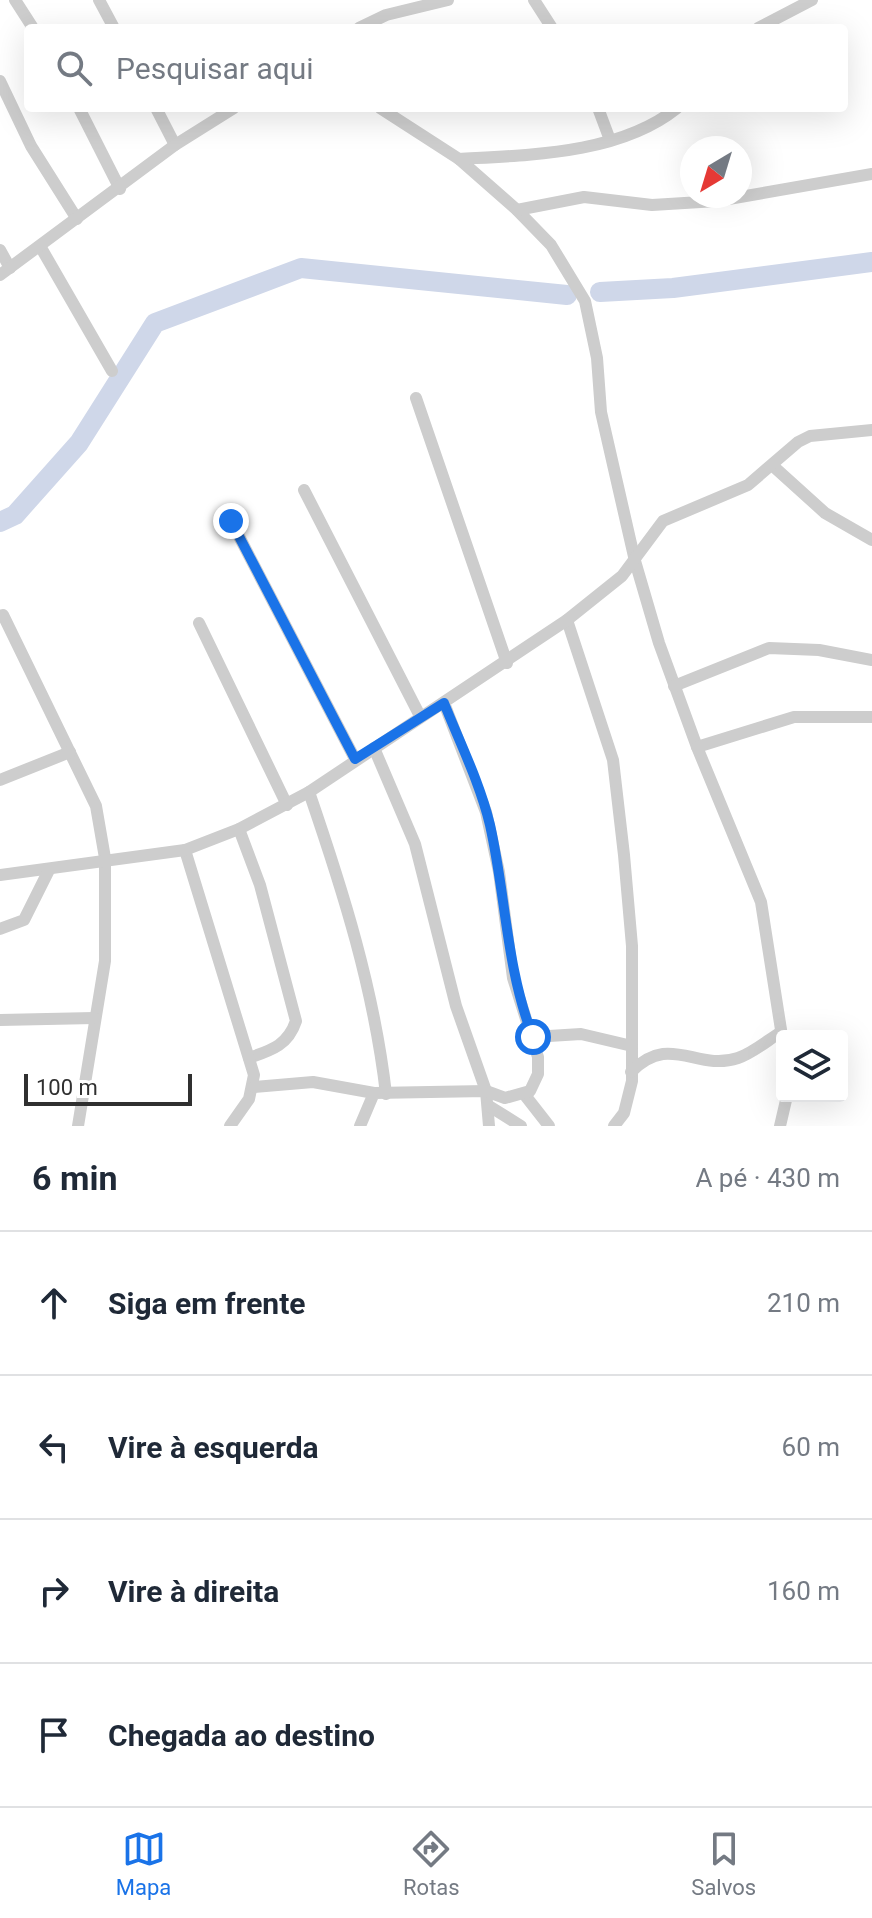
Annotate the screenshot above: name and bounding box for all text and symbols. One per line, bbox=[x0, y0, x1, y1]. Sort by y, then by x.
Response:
search box bbox=[24, 24, 848, 112]
icon: search bbox=[52, 46, 96, 90]
text: Pesquisar aqui bbox=[116, 51, 314, 86]
north arrow bbox=[680, 136, 752, 208]
route end bbox=[213, 503, 249, 539]
route start bbox=[515, 1019, 551, 1055]
map controls bbox=[776, 1030, 848, 1102]
button: layers bbox=[776, 1030, 848, 1102]
scale bar bbox=[24, 1070, 192, 1106]
text: 100 m bbox=[36, 1075, 98, 1100]
text: 6 min bbox=[32, 1158, 117, 1198]
text: A pé · 430 m bbox=[695, 1163, 840, 1193]
icon: ahead bbox=[32, 1281, 76, 1325]
text: Siga em frente bbox=[108, 1286, 306, 1321]
text: 210 m bbox=[767, 1288, 840, 1318]
icon: left bbox=[32, 1425, 76, 1469]
text: Vire à esquerda bbox=[108, 1430, 319, 1465]
text: 60 m bbox=[782, 1432, 840, 1462]
icon: right bbox=[32, 1569, 76, 1613]
text: Vire à direita bbox=[108, 1574, 279, 1609]
text: 160 m bbox=[767, 1576, 840, 1606]
icon: arrive bbox=[32, 1713, 76, 1757]
text: Chegada ao destino bbox=[108, 1718, 375, 1753]
tab: Mapa bbox=[116, 1827, 171, 1900]
tab: Rotas bbox=[403, 1827, 460, 1900]
tab: Salvos bbox=[691, 1827, 756, 1900]

